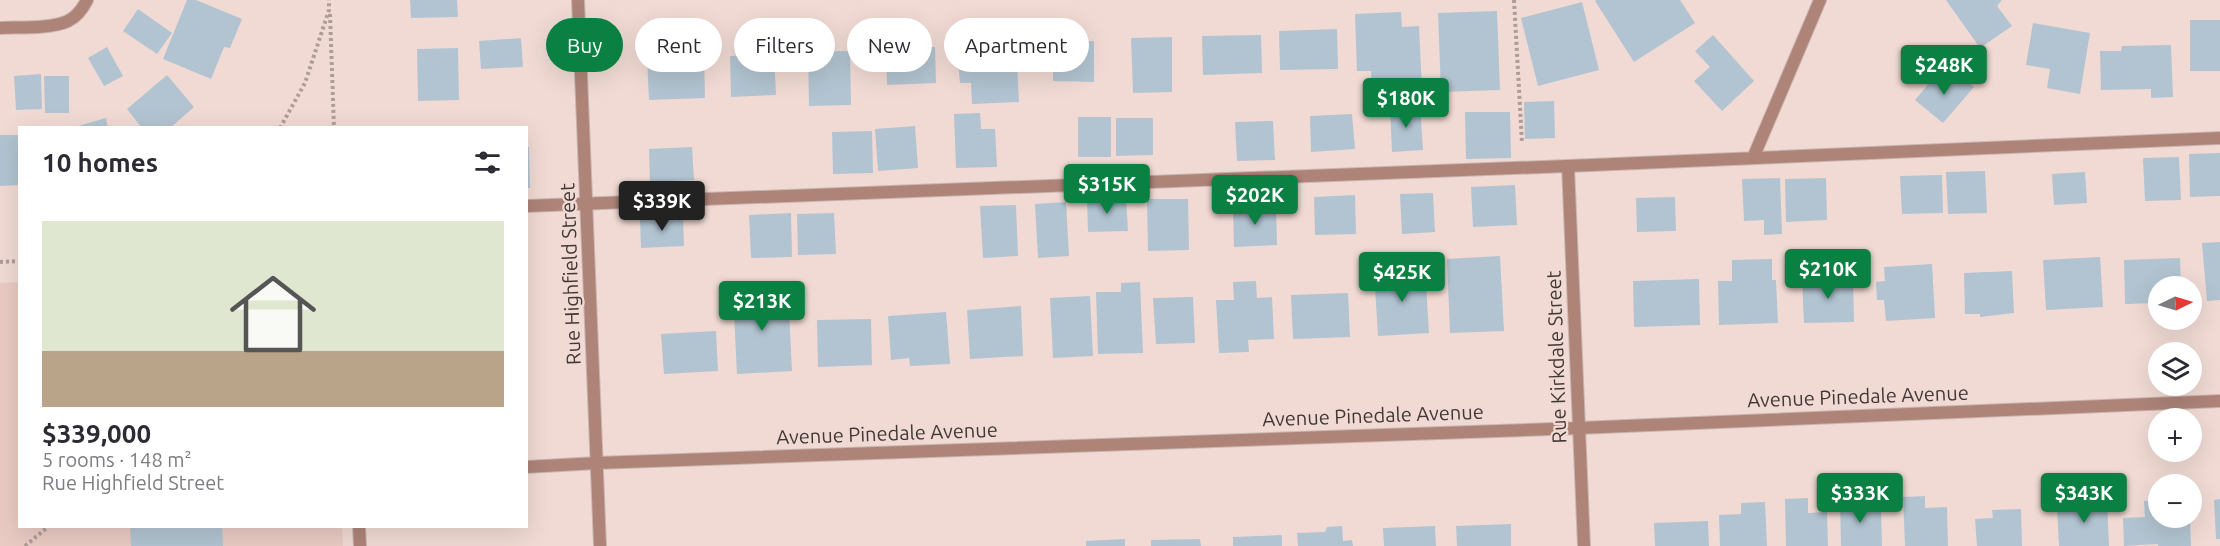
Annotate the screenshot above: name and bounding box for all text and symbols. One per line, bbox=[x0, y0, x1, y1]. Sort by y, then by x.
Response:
chip: Buy bbox=[546, 18, 623, 72]
chip: Rent bbox=[635, 18, 722, 72]
chip: Filters bbox=[734, 18, 835, 72]
chip: New bbox=[847, 18, 932, 72]
chip: Apartment bbox=[944, 18, 1089, 72]
pin: $248K bbox=[1902, 45, 1986, 96]
text: $248K bbox=[1915, 53, 1973, 76]
pin: $180K bbox=[1364, 78, 1448, 129]
text: $180K bbox=[1377, 86, 1435, 109]
icon: filters bbox=[471, 146, 504, 179]
text: 10 homes bbox=[42, 148, 158, 177]
pin: $315K bbox=[1065, 164, 1149, 215]
text: $315K bbox=[1078, 172, 1136, 195]
pin: $202K bbox=[1213, 175, 1297, 226]
pin: $339K bbox=[620, 181, 704, 232]
street label: Rue Highfield Street bbox=[555, 182, 585, 365]
text: $202K bbox=[1226, 183, 1284, 206]
text: $339K bbox=[633, 189, 691, 212]
pin: $210K bbox=[1786, 249, 1870, 300]
pin: $425K bbox=[1360, 252, 1444, 303]
text: $210K bbox=[1799, 257, 1857, 280]
icon: home bbox=[219, 260, 327, 368]
text: $425K bbox=[1373, 260, 1431, 283]
street label: Rue Kirkdale Street bbox=[1541, 270, 1571, 444]
north arrow bbox=[2148, 276, 2202, 330]
map controls bbox=[2148, 276, 2202, 528]
pin: $213K bbox=[720, 281, 804, 332]
text: $213K bbox=[733, 289, 791, 312]
button: layers bbox=[2148, 342, 2202, 396]
street label: Avenue Pinedale Avenue bbox=[1747, 381, 1969, 411]
street label: Avenue Pinedale Avenue bbox=[1262, 400, 1484, 430]
button: + bbox=[2148, 408, 2202, 462]
street label: Avenue Pinedale Avenue bbox=[776, 418, 998, 448]
text: $339,000 bbox=[42, 419, 151, 448]
text: 5 rooms · 148 m² bbox=[42, 448, 192, 471]
text: Rue Highfield Street bbox=[42, 471, 224, 494]
pin: $333K bbox=[1818, 473, 1902, 524]
pin: $343K bbox=[2042, 473, 2126, 524]
button: − bbox=[2148, 474, 2202, 528]
text: $333K bbox=[1831, 481, 1889, 504]
text: $343K bbox=[2055, 481, 2113, 504]

